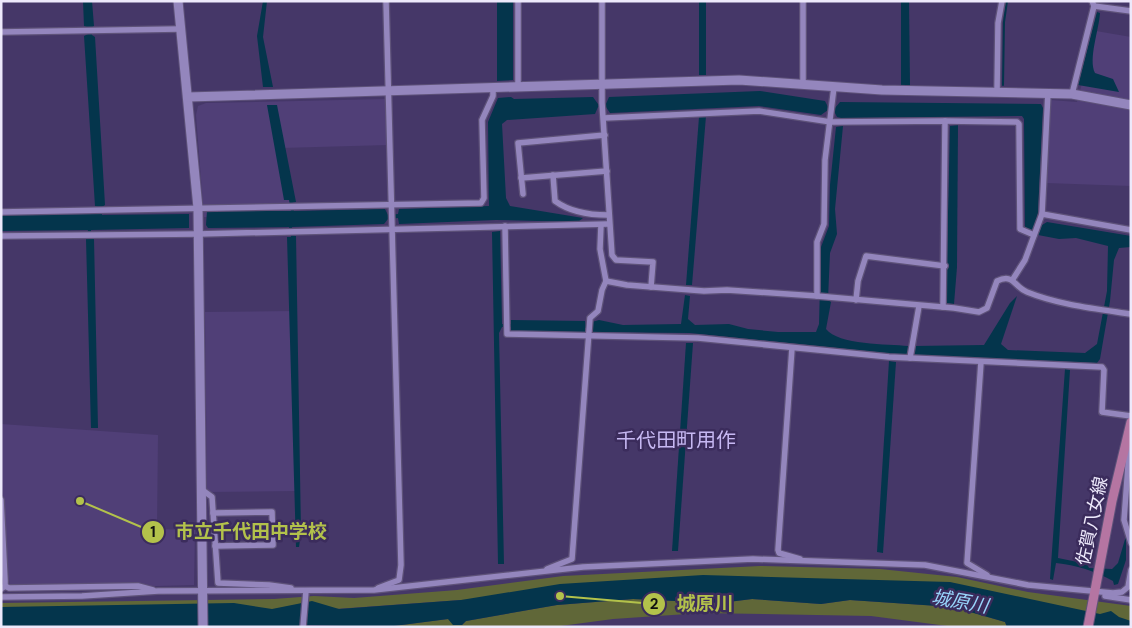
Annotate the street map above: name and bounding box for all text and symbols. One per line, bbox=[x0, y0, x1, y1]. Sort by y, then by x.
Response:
district label: 千代田町用作 bbox=[616, 427, 736, 453]
street label: 佐賀八女線 bbox=[1071, 474, 1113, 568]
callout: 市立千代田中学校 bbox=[140, 515, 337, 549]
text: 市立千代田中学校 bbox=[175, 519, 327, 544]
text: 1 bbox=[150, 522, 156, 542]
water label: 城原川 bbox=[930, 584, 992, 619]
callout: 城原川 bbox=[642, 587, 744, 621]
text: 城原川 bbox=[676, 591, 734, 616]
text: 2 bbox=[650, 594, 659, 614]

